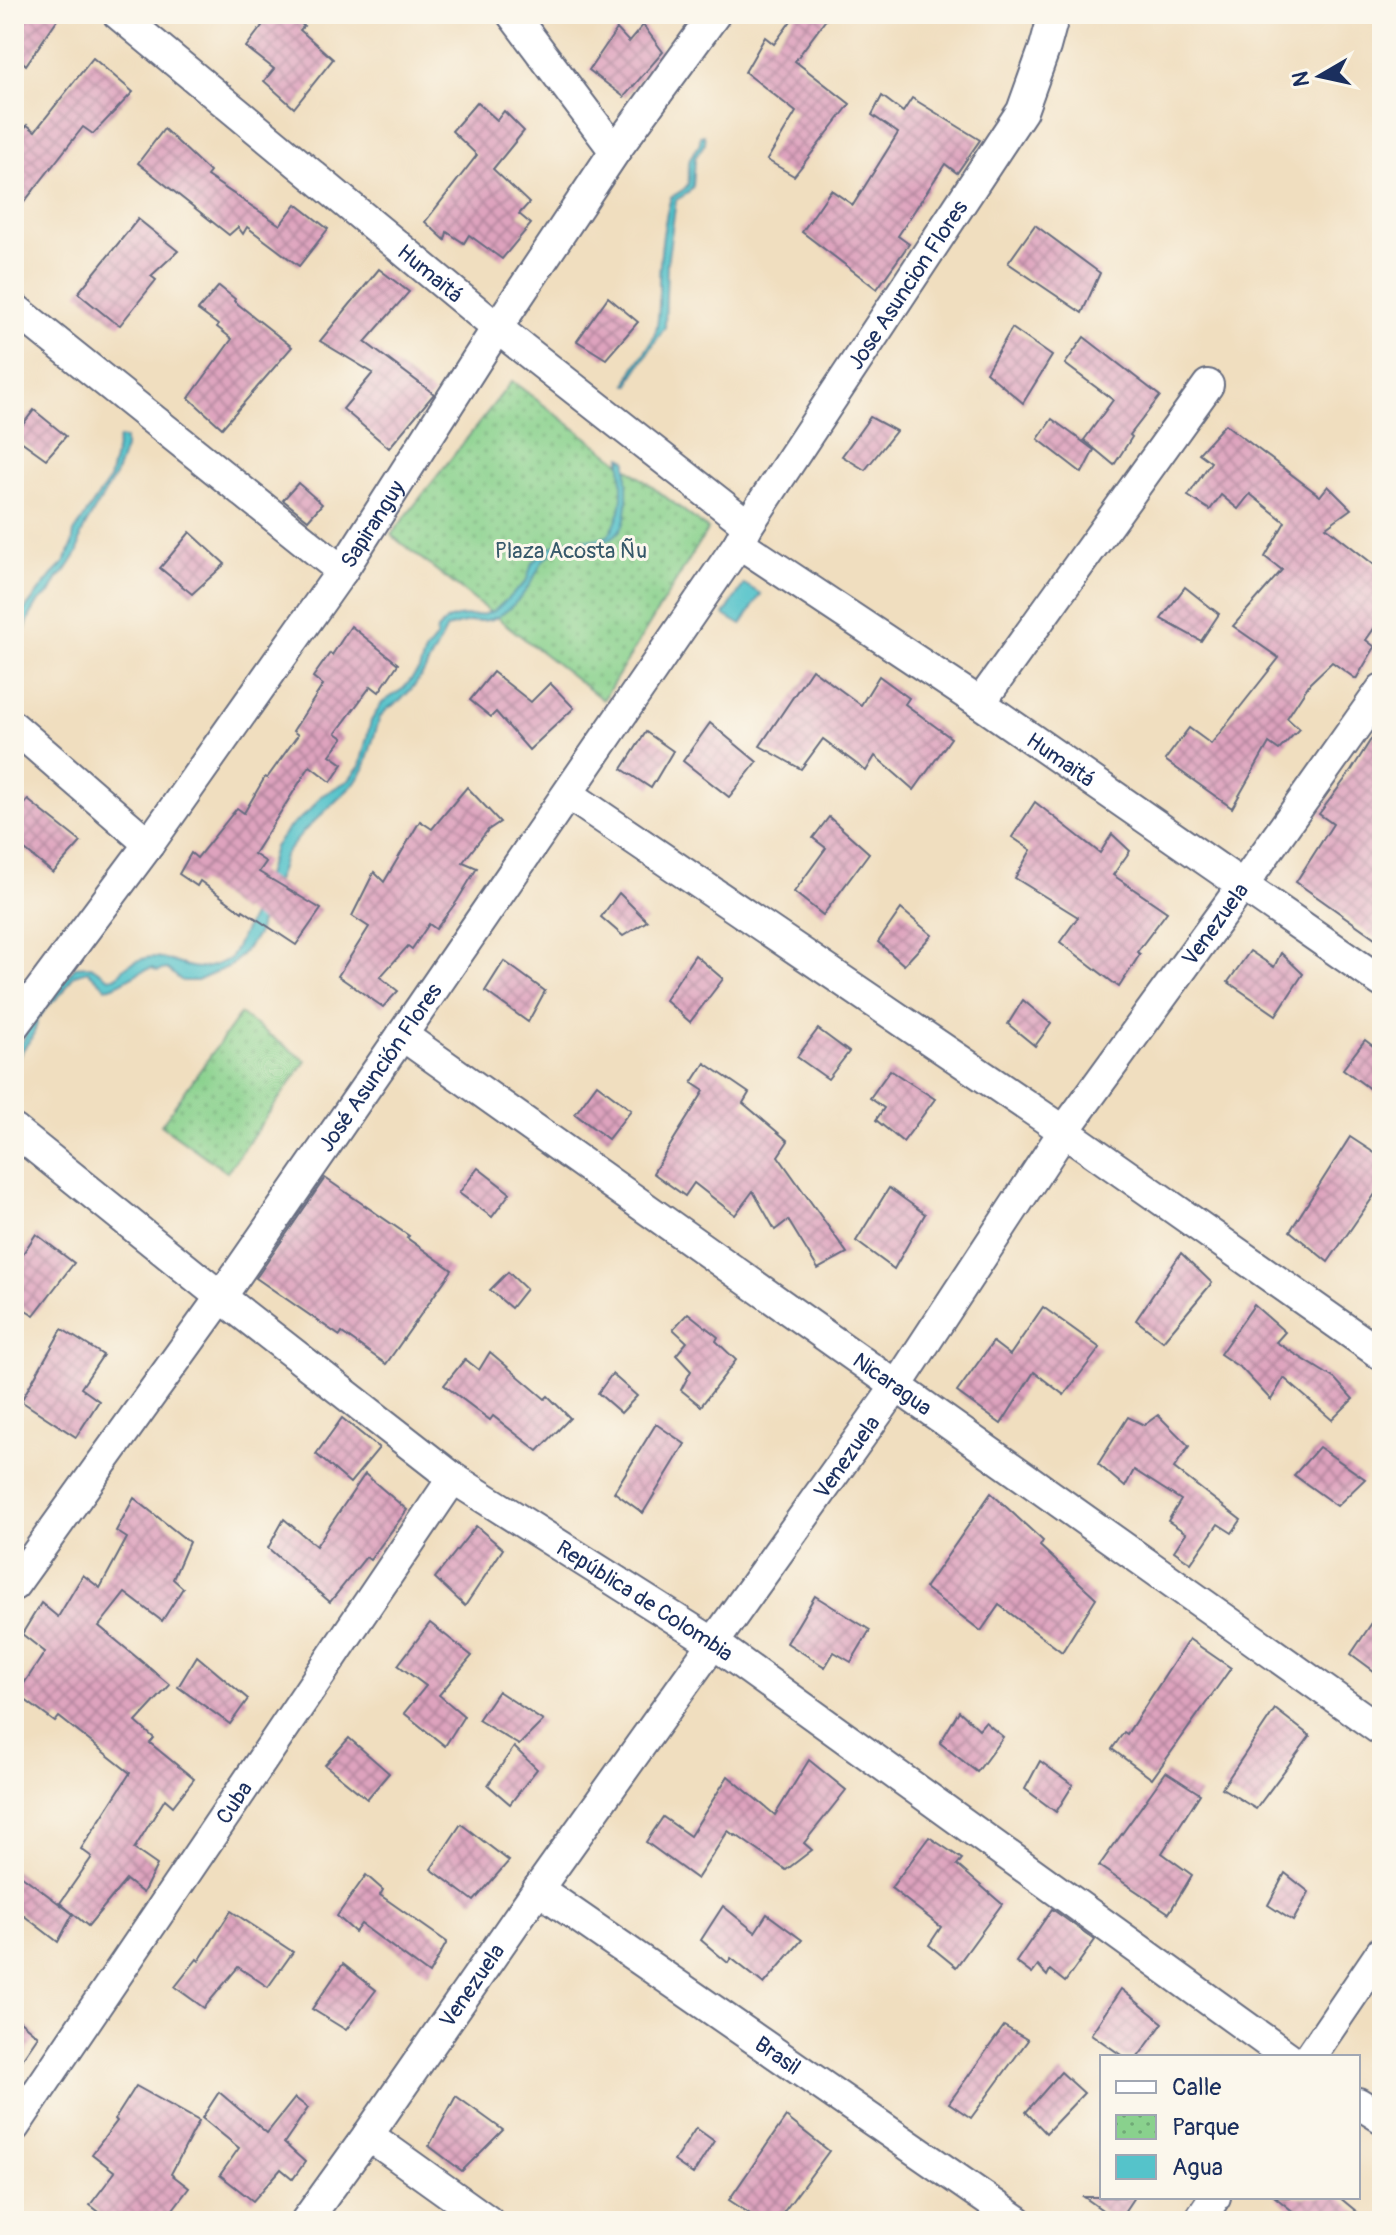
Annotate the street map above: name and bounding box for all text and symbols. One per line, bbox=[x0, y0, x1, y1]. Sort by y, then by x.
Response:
north arrow bbox=[1280, 36, 1360, 116]
text: N bbox=[1286, 69, 1316, 89]
street label: Jose Asuncion Flores bbox=[842, 195, 974, 375]
street label: Humaitá bbox=[391, 238, 469, 309]
street label: Sapiranguy bbox=[335, 475, 411, 574]
park label: Plaza Acosta Ñu bbox=[495, 537, 647, 565]
street label: Humaitá bbox=[1021, 727, 1100, 794]
street label: Venezuela bbox=[1176, 877, 1255, 971]
street label: José Asunción Flores bbox=[313, 978, 449, 1157]
street label: Nicaragua bbox=[847, 1347, 937, 1422]
street label: Venezuela bbox=[808, 1410, 886, 1504]
street label: República de Colombia bbox=[551, 1534, 739, 1668]
street label: Cuba bbox=[210, 1776, 259, 1830]
street label: Venezuela bbox=[434, 1938, 511, 2033]
street label: Brasil bbox=[749, 2030, 806, 2082]
legend bbox=[1100, 2055, 1360, 2199]
text: Calle bbox=[1172, 2073, 1221, 2102]
text: Parque bbox=[1172, 2113, 1239, 2142]
text: Agua bbox=[1172, 2153, 1223, 2182]

